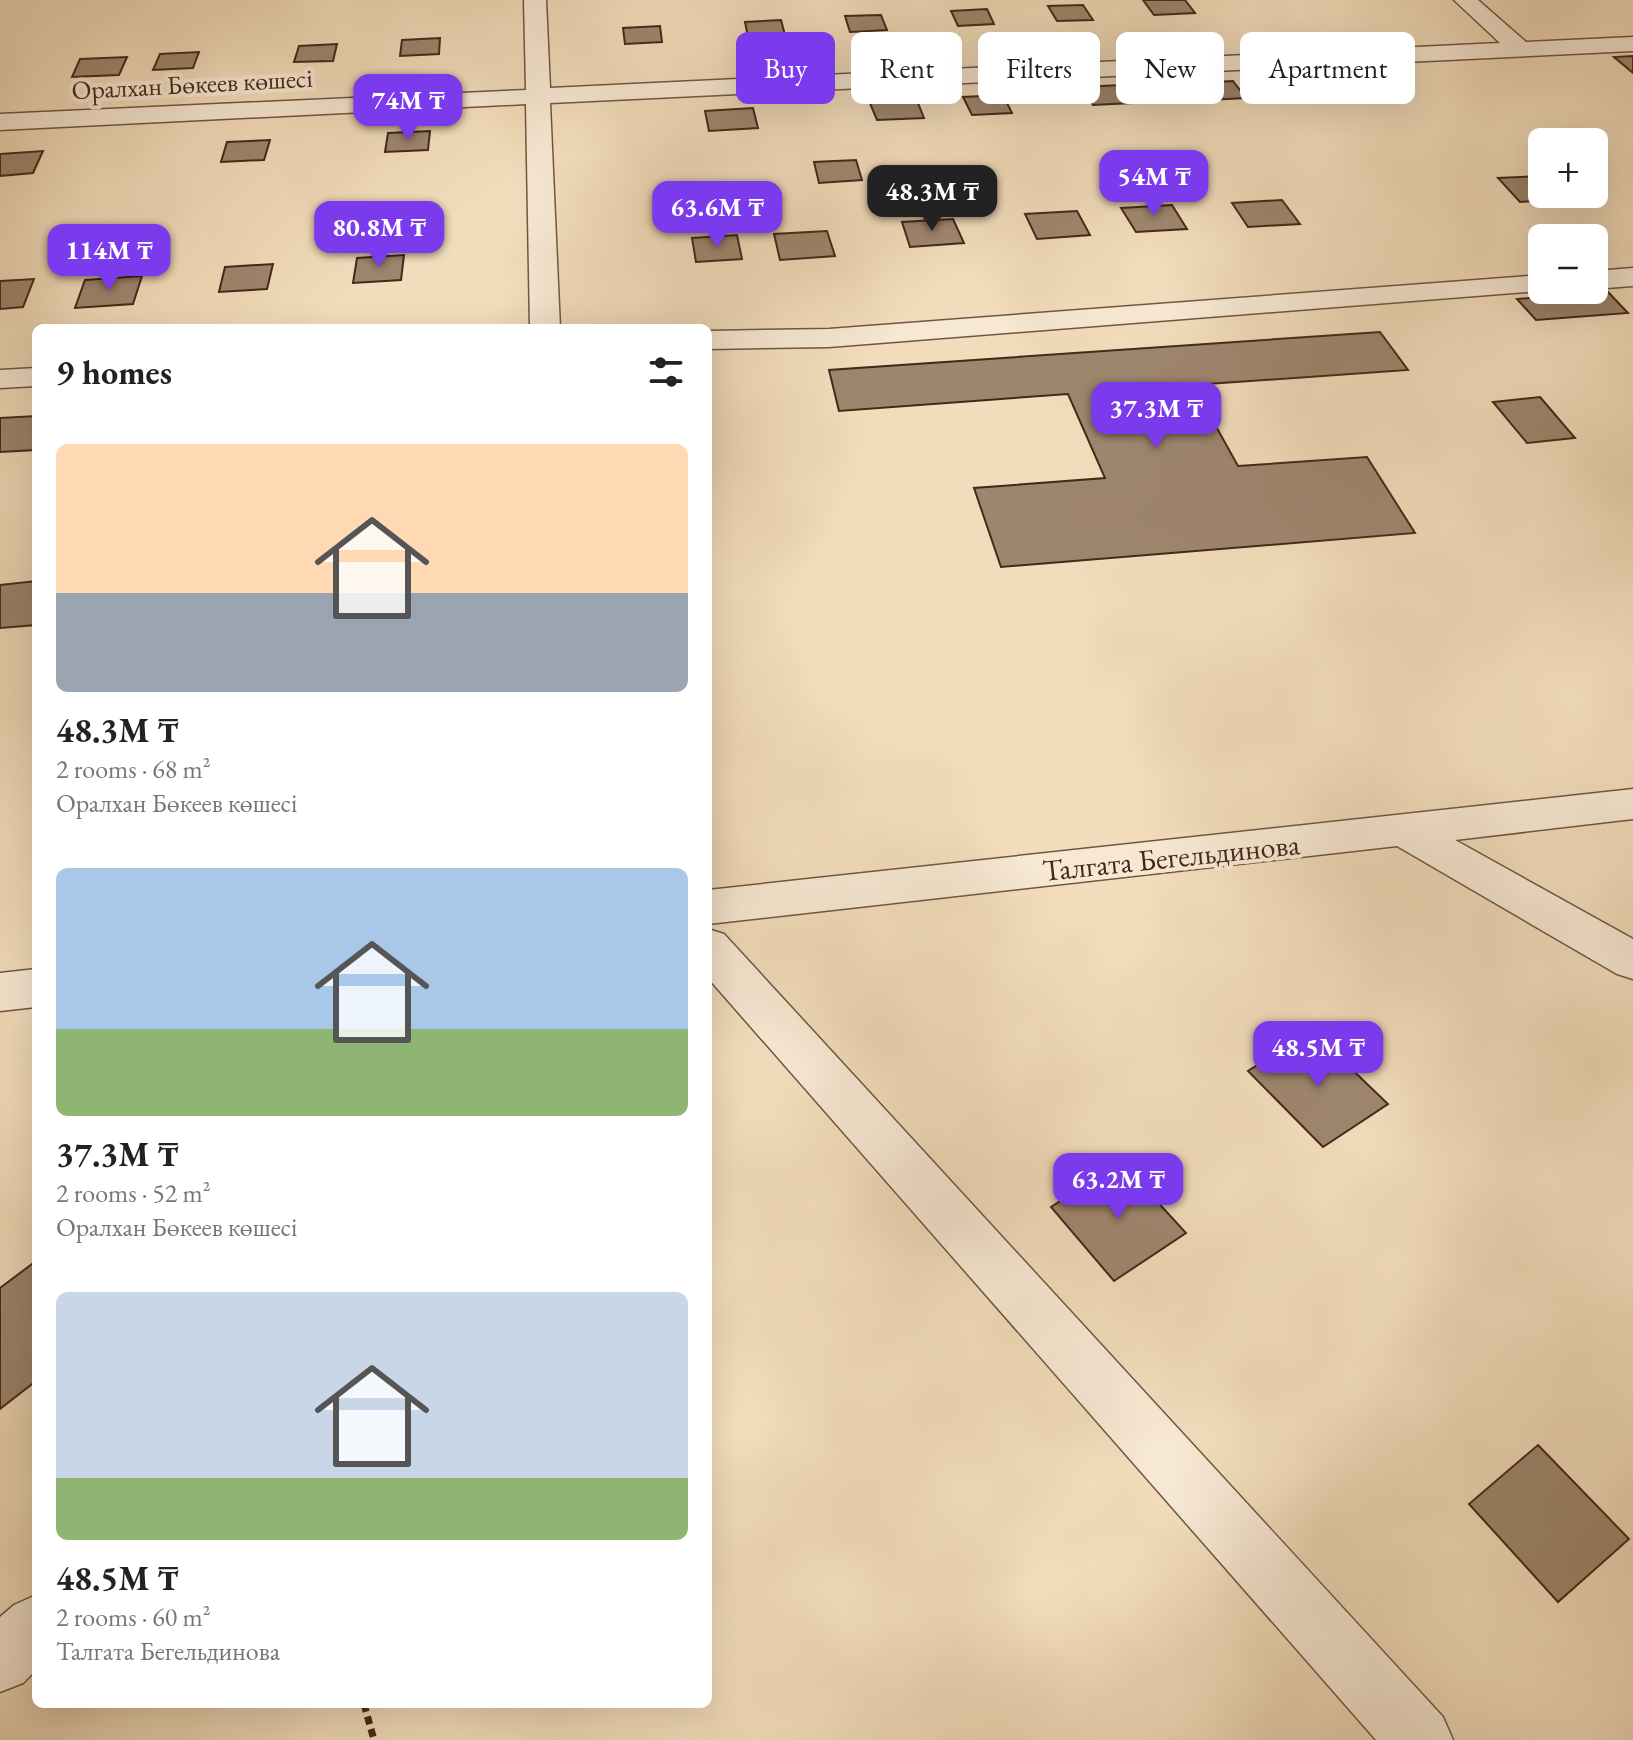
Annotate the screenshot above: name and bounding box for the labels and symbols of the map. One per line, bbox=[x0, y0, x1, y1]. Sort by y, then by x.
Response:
street label: Оралхан Бөкеев көшесі bbox=[71, 61, 313, 107]
pin: 74M ₸ bbox=[352, 74, 464, 142]
pin: 54M ₸ bbox=[1098, 150, 1210, 218]
pin: 48.3M ₸ bbox=[858, 165, 1006, 233]
pin: 63.6M ₸ bbox=[643, 181, 791, 249]
pin: 80.8M ₸ bbox=[305, 201, 453, 269]
pin: 114M ₸ bbox=[44, 224, 174, 292]
pin: 37.3M ₸ bbox=[1082, 382, 1230, 450]
street label: Талгата Бегельдинова bbox=[1040, 824, 1302, 890]
pin: 48.5M ₸ bbox=[1244, 1021, 1392, 1089]
pin: 63.2M ₸ bbox=[1044, 1153, 1192, 1221]

